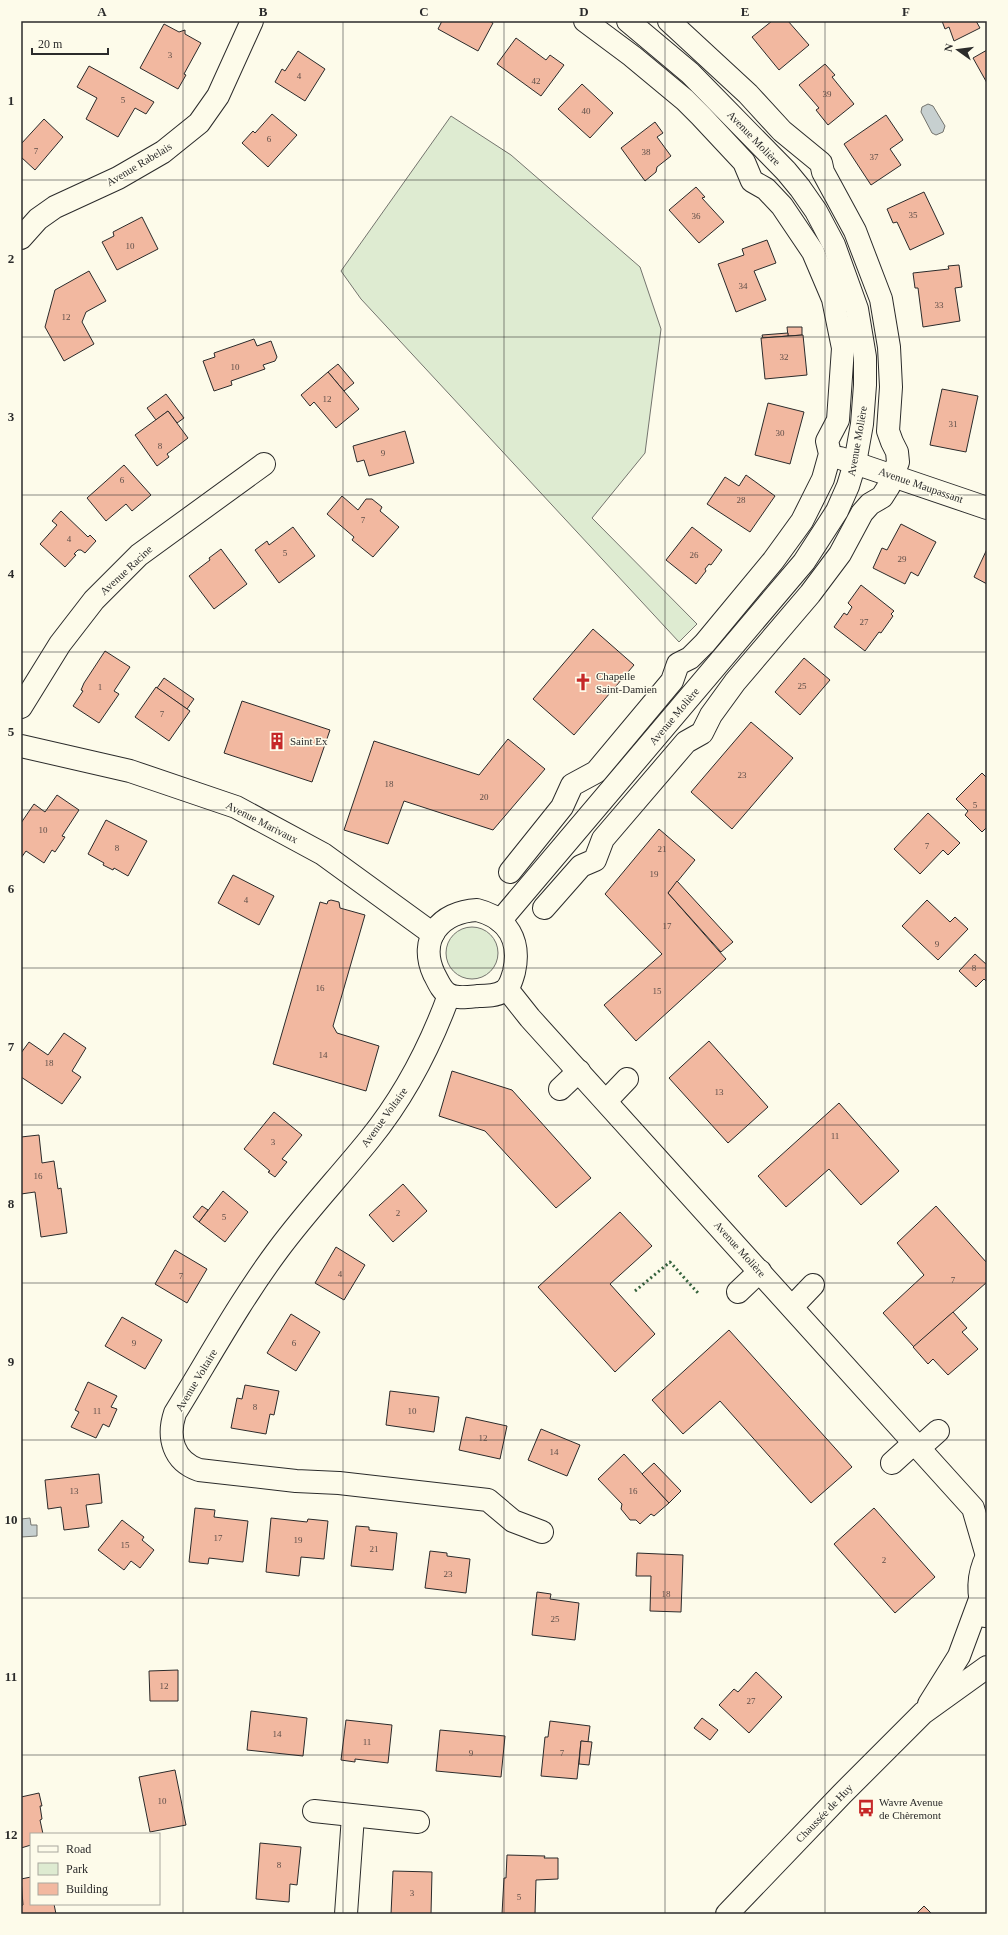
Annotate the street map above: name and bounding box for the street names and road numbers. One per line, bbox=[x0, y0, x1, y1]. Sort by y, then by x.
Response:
street label: Avenue Molière bbox=[725, 108, 783, 168]
street label: Avenue Rabelais bbox=[104, 140, 174, 188]
street label: Avenue Molière bbox=[845, 405, 869, 477]
street label: Avenue Maupassant bbox=[877, 465, 965, 505]
street label: Avenue Racine bbox=[98, 543, 155, 597]
street label: Avenue Molière bbox=[647, 685, 701, 747]
street label: Avenue Marivaux bbox=[224, 799, 300, 845]
street label: Avenue Voltaire bbox=[358, 1085, 410, 1149]
street label: Avenue Molière bbox=[712, 1219, 768, 1279]
street label: Avenue Voltaire bbox=[173, 1347, 219, 1413]
street label: Chaussée de Huy bbox=[793, 1781, 855, 1845]

